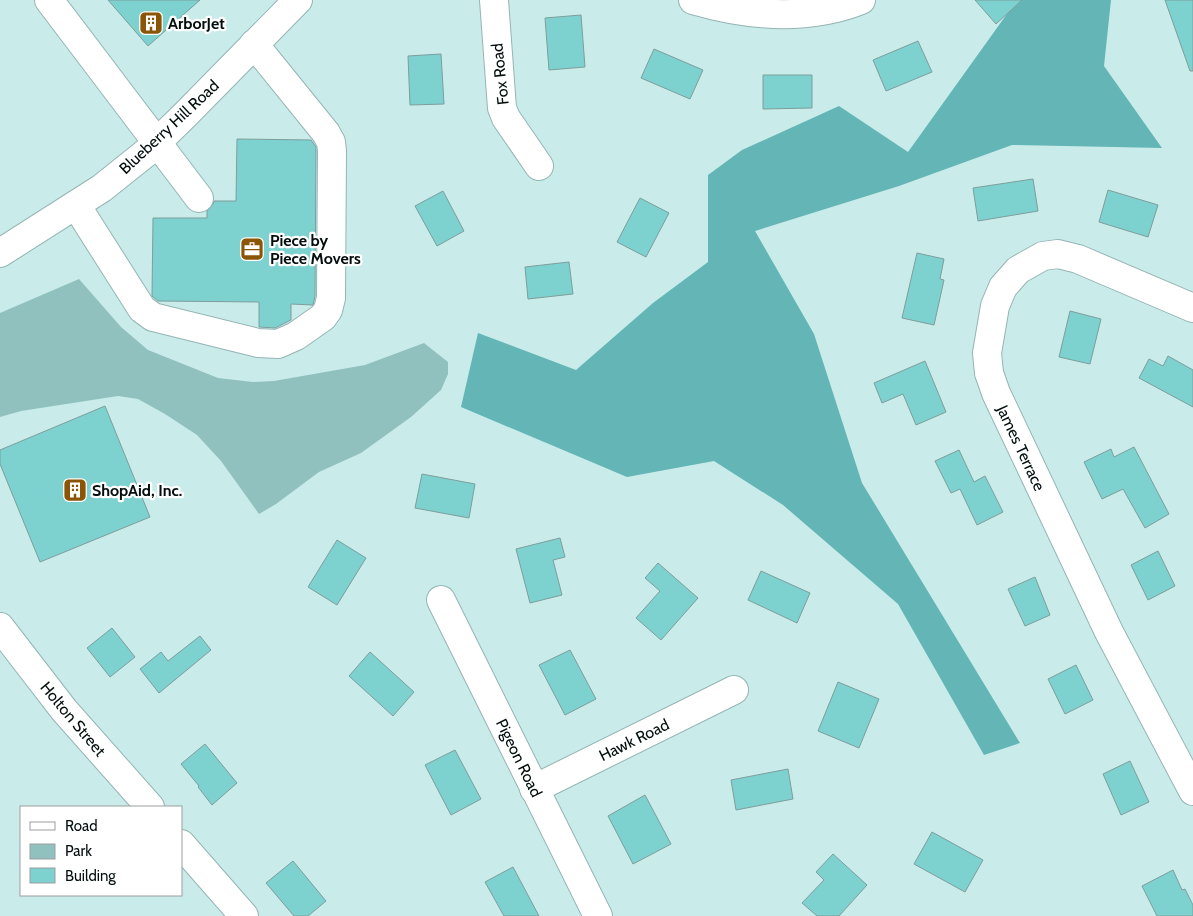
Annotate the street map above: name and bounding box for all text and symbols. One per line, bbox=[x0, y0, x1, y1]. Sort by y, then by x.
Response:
building icon: ArborJet bbox=[138, 10, 164, 36]
place label: ArborJet bbox=[168, 14, 225, 33]
street label: Fox Road bbox=[487, 42, 513, 106]
street label: Blueberry Hill Road bbox=[115, 76, 223, 178]
place label: Piece by Piece Movers bbox=[270, 231, 361, 268]
office icon: Piece by Piece Movers bbox=[239, 236, 265, 262]
street label: James Terrace bbox=[992, 401, 1049, 494]
building icon: ShopAid, Inc. bbox=[62, 477, 88, 503]
place label: ShopAid, Inc. bbox=[92, 481, 182, 500]
street label: Holton Street bbox=[36, 678, 110, 761]
street label: Hawk Road bbox=[596, 715, 672, 765]
street label: Pigeon Road bbox=[492, 716, 546, 800]
legend bbox=[20, 806, 182, 896]
text: Road bbox=[65, 817, 98, 835]
text: Park bbox=[65, 842, 92, 860]
text: Building bbox=[65, 867, 116, 885]

